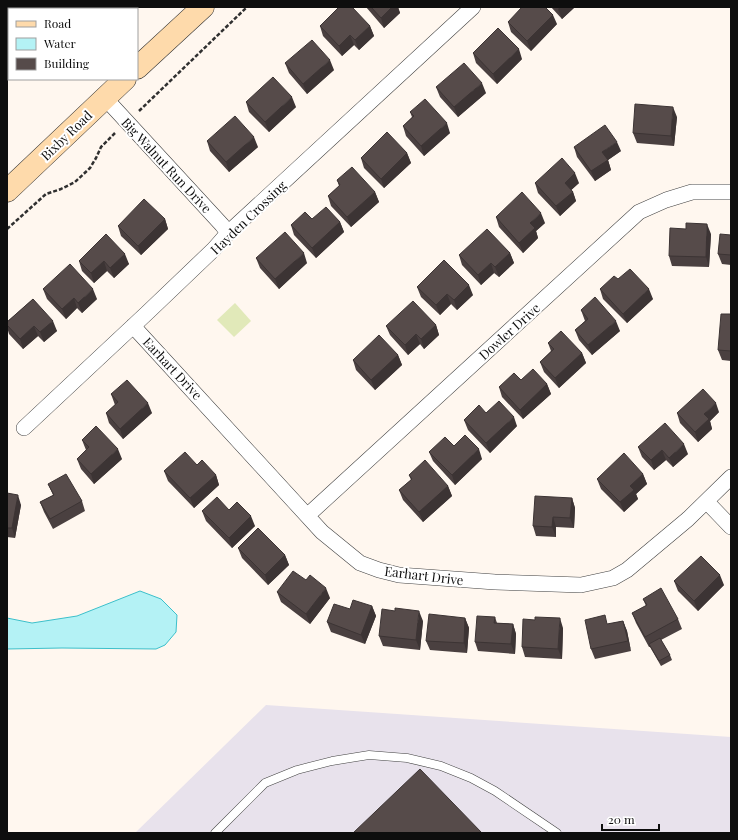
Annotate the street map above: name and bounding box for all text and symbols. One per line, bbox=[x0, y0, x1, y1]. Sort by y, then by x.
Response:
legend bbox=[8, 8, 138, 80]
text: Road bbox=[44, 15, 71, 31]
text: Water bbox=[43, 35, 77, 51]
text: Building bbox=[44, 55, 90, 71]
street label: Bixby Road bbox=[37, 106, 96, 164]
street label: Big Walnut Run Drive bbox=[118, 114, 216, 217]
street label: Hayden Crossing bbox=[206, 176, 290, 258]
street label: Dowler Drive bbox=[475, 299, 544, 363]
street label: Earhart Drive bbox=[140, 333, 207, 403]
street label: Earhart Drive bbox=[384, 562, 465, 588]
scale bar bbox=[602, 806, 659, 832]
text: 20 m bbox=[608, 811, 635, 827]

